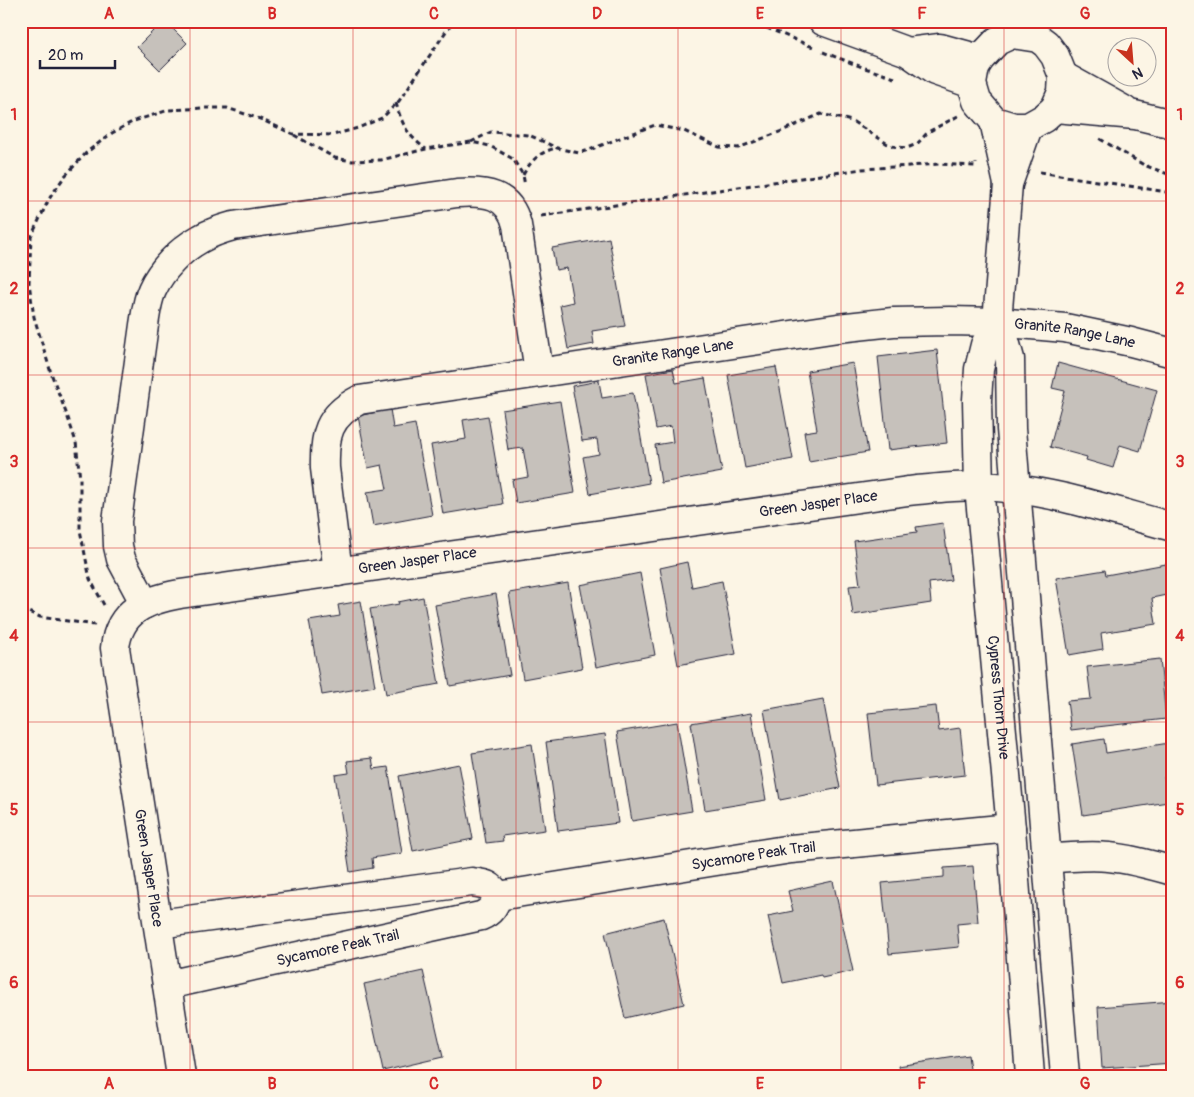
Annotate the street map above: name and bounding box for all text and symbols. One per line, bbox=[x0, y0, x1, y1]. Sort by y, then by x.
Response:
text: A bbox=[104, 4, 115, 24]
text: B bbox=[267, 4, 277, 24]
text: C bbox=[429, 4, 439, 24]
text: D bbox=[592, 4, 602, 24]
text: E bbox=[756, 4, 765, 24]
text: F bbox=[917, 4, 927, 24]
text: G bbox=[1080, 4, 1091, 24]
scale bar bbox=[40, 38, 115, 70]
north arrow bbox=[1106, 38, 1156, 88]
text: 20 m bbox=[48, 46, 83, 65]
text: N bbox=[1129, 64, 1145, 83]
text: 1 bbox=[11, 105, 17, 125]
text: 1 bbox=[1177, 105, 1183, 125]
text: 2 bbox=[10, 279, 19, 299]
text: 2 bbox=[1176, 279, 1185, 299]
street label: Granite Range Lane bbox=[1013, 315, 1138, 353]
street label: Granite Range Lane bbox=[611, 335, 736, 372]
text: 3 bbox=[10, 452, 19, 472]
text: 3 bbox=[1176, 452, 1185, 472]
street label: Green Jasper Place bbox=[758, 486, 879, 522]
street label: Green Jasper Place bbox=[357, 543, 478, 579]
text: 4 bbox=[9, 626, 19, 646]
text: 4 bbox=[1175, 626, 1185, 646]
street label: Cypress Thorn Drive bbox=[983, 635, 1014, 761]
text: 5 bbox=[10, 800, 19, 820]
text: 5 bbox=[1176, 800, 1185, 820]
street label: Green Jasper Place bbox=[130, 808, 167, 929]
street label: Sycamore Peak Trail bbox=[690, 838, 817, 875]
street label: Sycamore Peak Trail bbox=[275, 925, 401, 971]
text: 6 bbox=[9, 973, 19, 993]
text: 6 bbox=[1175, 973, 1185, 993]
text: A bbox=[104, 1074, 115, 1094]
text: B bbox=[267, 1074, 277, 1094]
text: C bbox=[429, 1074, 439, 1094]
text: D bbox=[592, 1074, 602, 1094]
text: E bbox=[756, 1074, 765, 1094]
text: F bbox=[917, 1074, 927, 1094]
text: G bbox=[1080, 1074, 1091, 1094]

